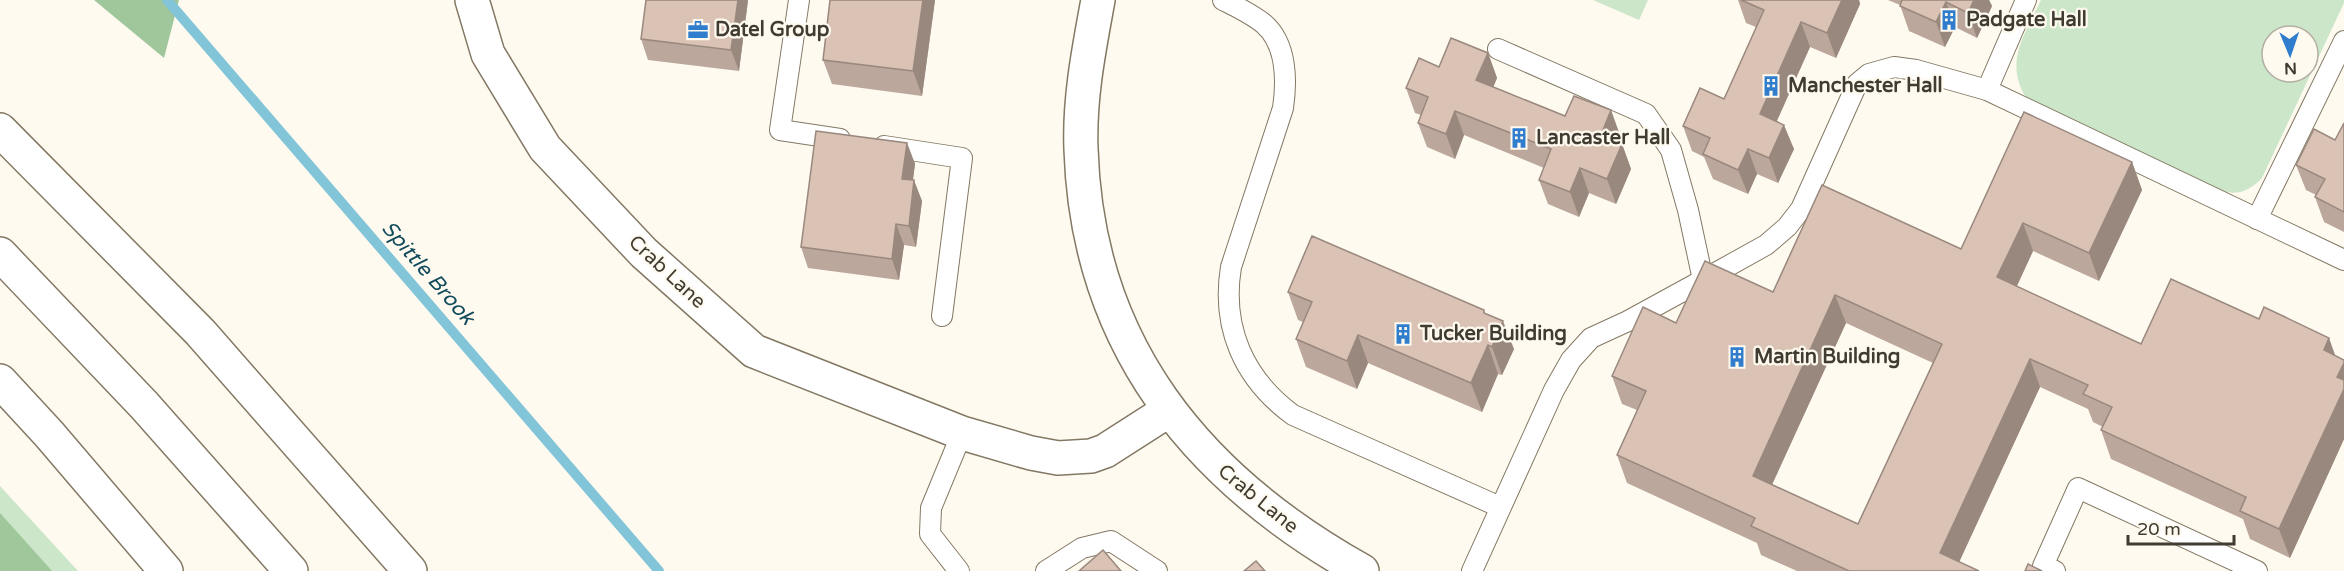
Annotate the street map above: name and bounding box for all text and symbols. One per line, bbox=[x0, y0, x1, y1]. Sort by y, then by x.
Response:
building icon: Padgate Hall bbox=[1937, 8, 1961, 32]
place label: Padgate Hall bbox=[1966, 8, 2087, 32]
office icon: Datel Group bbox=[686, 18, 710, 42]
place label: Datel Group bbox=[715, 18, 830, 42]
north arrow bbox=[2260, 24, 2320, 84]
text: N bbox=[2284, 58, 2297, 78]
building icon: Manchester Hall bbox=[1759, 74, 1783, 98]
place label: Manchester Hall bbox=[1788, 74, 1942, 98]
building icon: Lancaster Hall bbox=[1507, 126, 1531, 150]
place label: Lancaster Hall bbox=[1536, 126, 1670, 150]
water label: Spittle Brook bbox=[376, 216, 481, 331]
street label: Crab Lane bbox=[623, 230, 711, 314]
building icon: Tucker Building bbox=[1391, 322, 1415, 346]
place label: Tucker Building bbox=[1419, 322, 1567, 346]
building icon: Martin Building bbox=[1725, 345, 1749, 369]
place label: Martin Building bbox=[1754, 345, 1900, 369]
street label: Crab Lane bbox=[1213, 459, 1303, 539]
scale bar bbox=[2128, 508, 2234, 546]
text: 20 m bbox=[2137, 518, 2181, 540]

